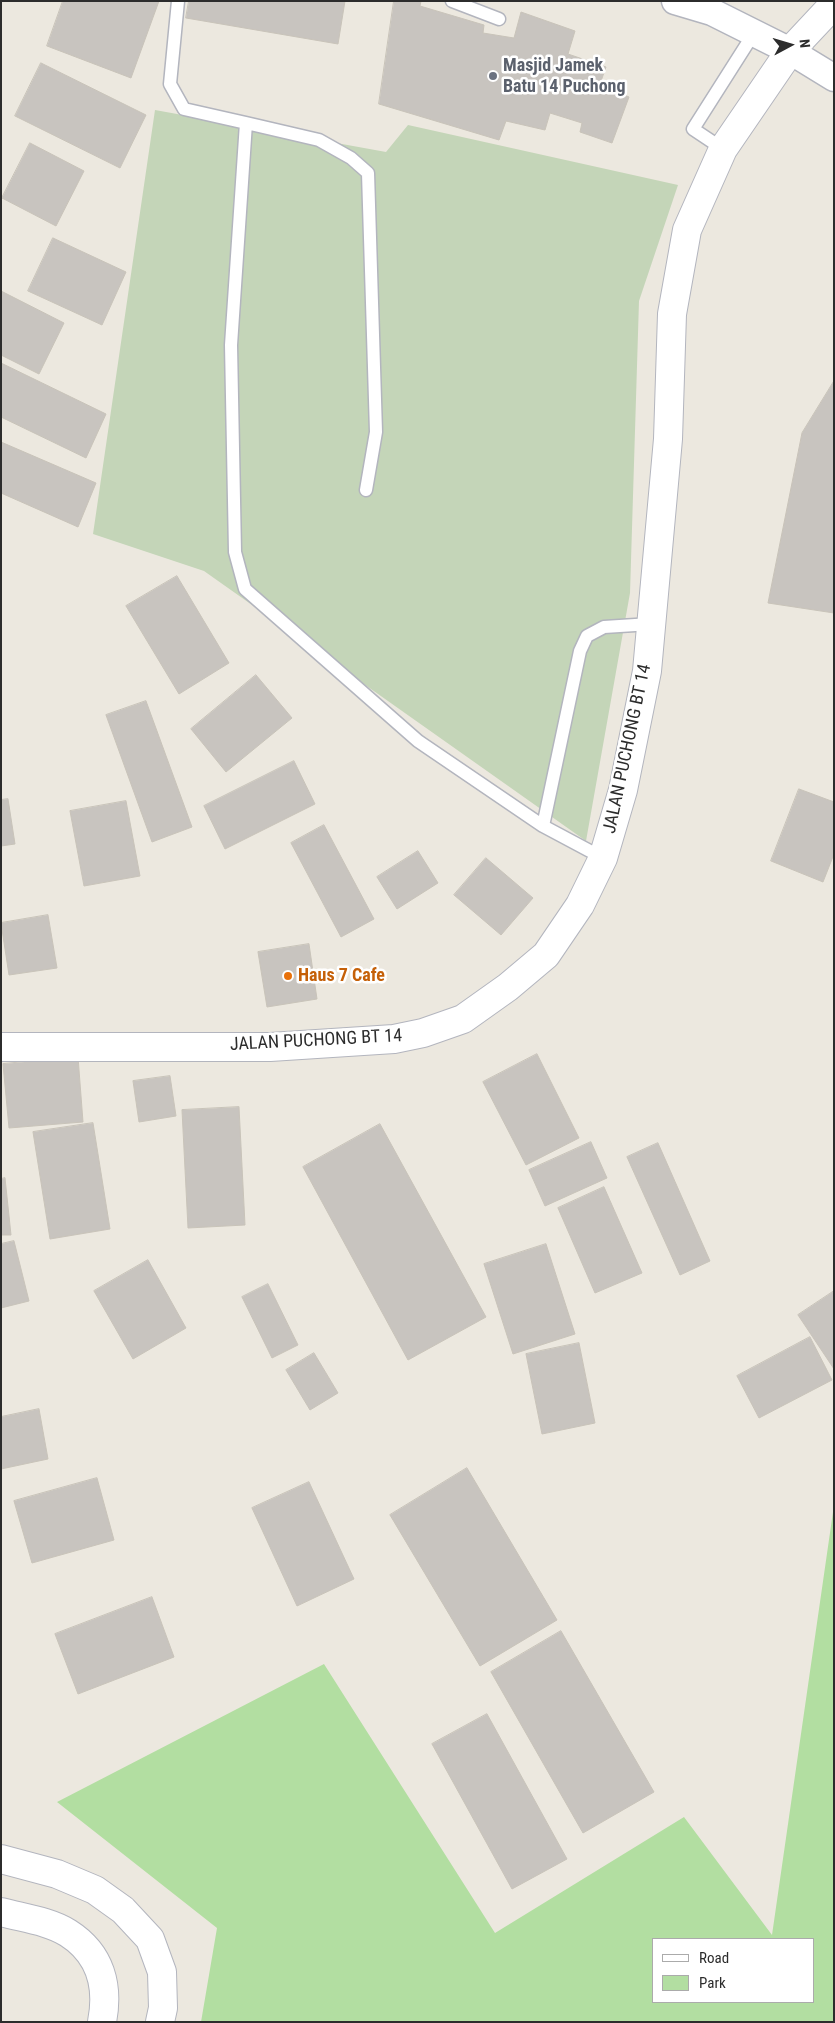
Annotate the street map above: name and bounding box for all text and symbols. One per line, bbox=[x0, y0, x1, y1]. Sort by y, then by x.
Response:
north arrow bbox=[765, 20, 815, 70]
text: N bbox=[797, 38, 813, 49]
place label: Masjid Jamek Batu 14 Puchong bbox=[503, 55, 626, 98]
marker: Masjid Jamek Batu 14 Puchong bbox=[487, 70, 499, 82]
street label: JALAN PUCHONG BT 14 bbox=[600, 662, 656, 836]
place label: Haus 7 Cafe bbox=[298, 965, 385, 987]
marker: Haus 7 Cafe bbox=[282, 970, 294, 982]
street label: JALAN PUCHONG BT 14 bbox=[229, 1026, 403, 1056]
legend bbox=[652, 1938, 815, 2003]
text: Road bbox=[699, 1949, 729, 1967]
text: Park bbox=[699, 1974, 726, 1992]

